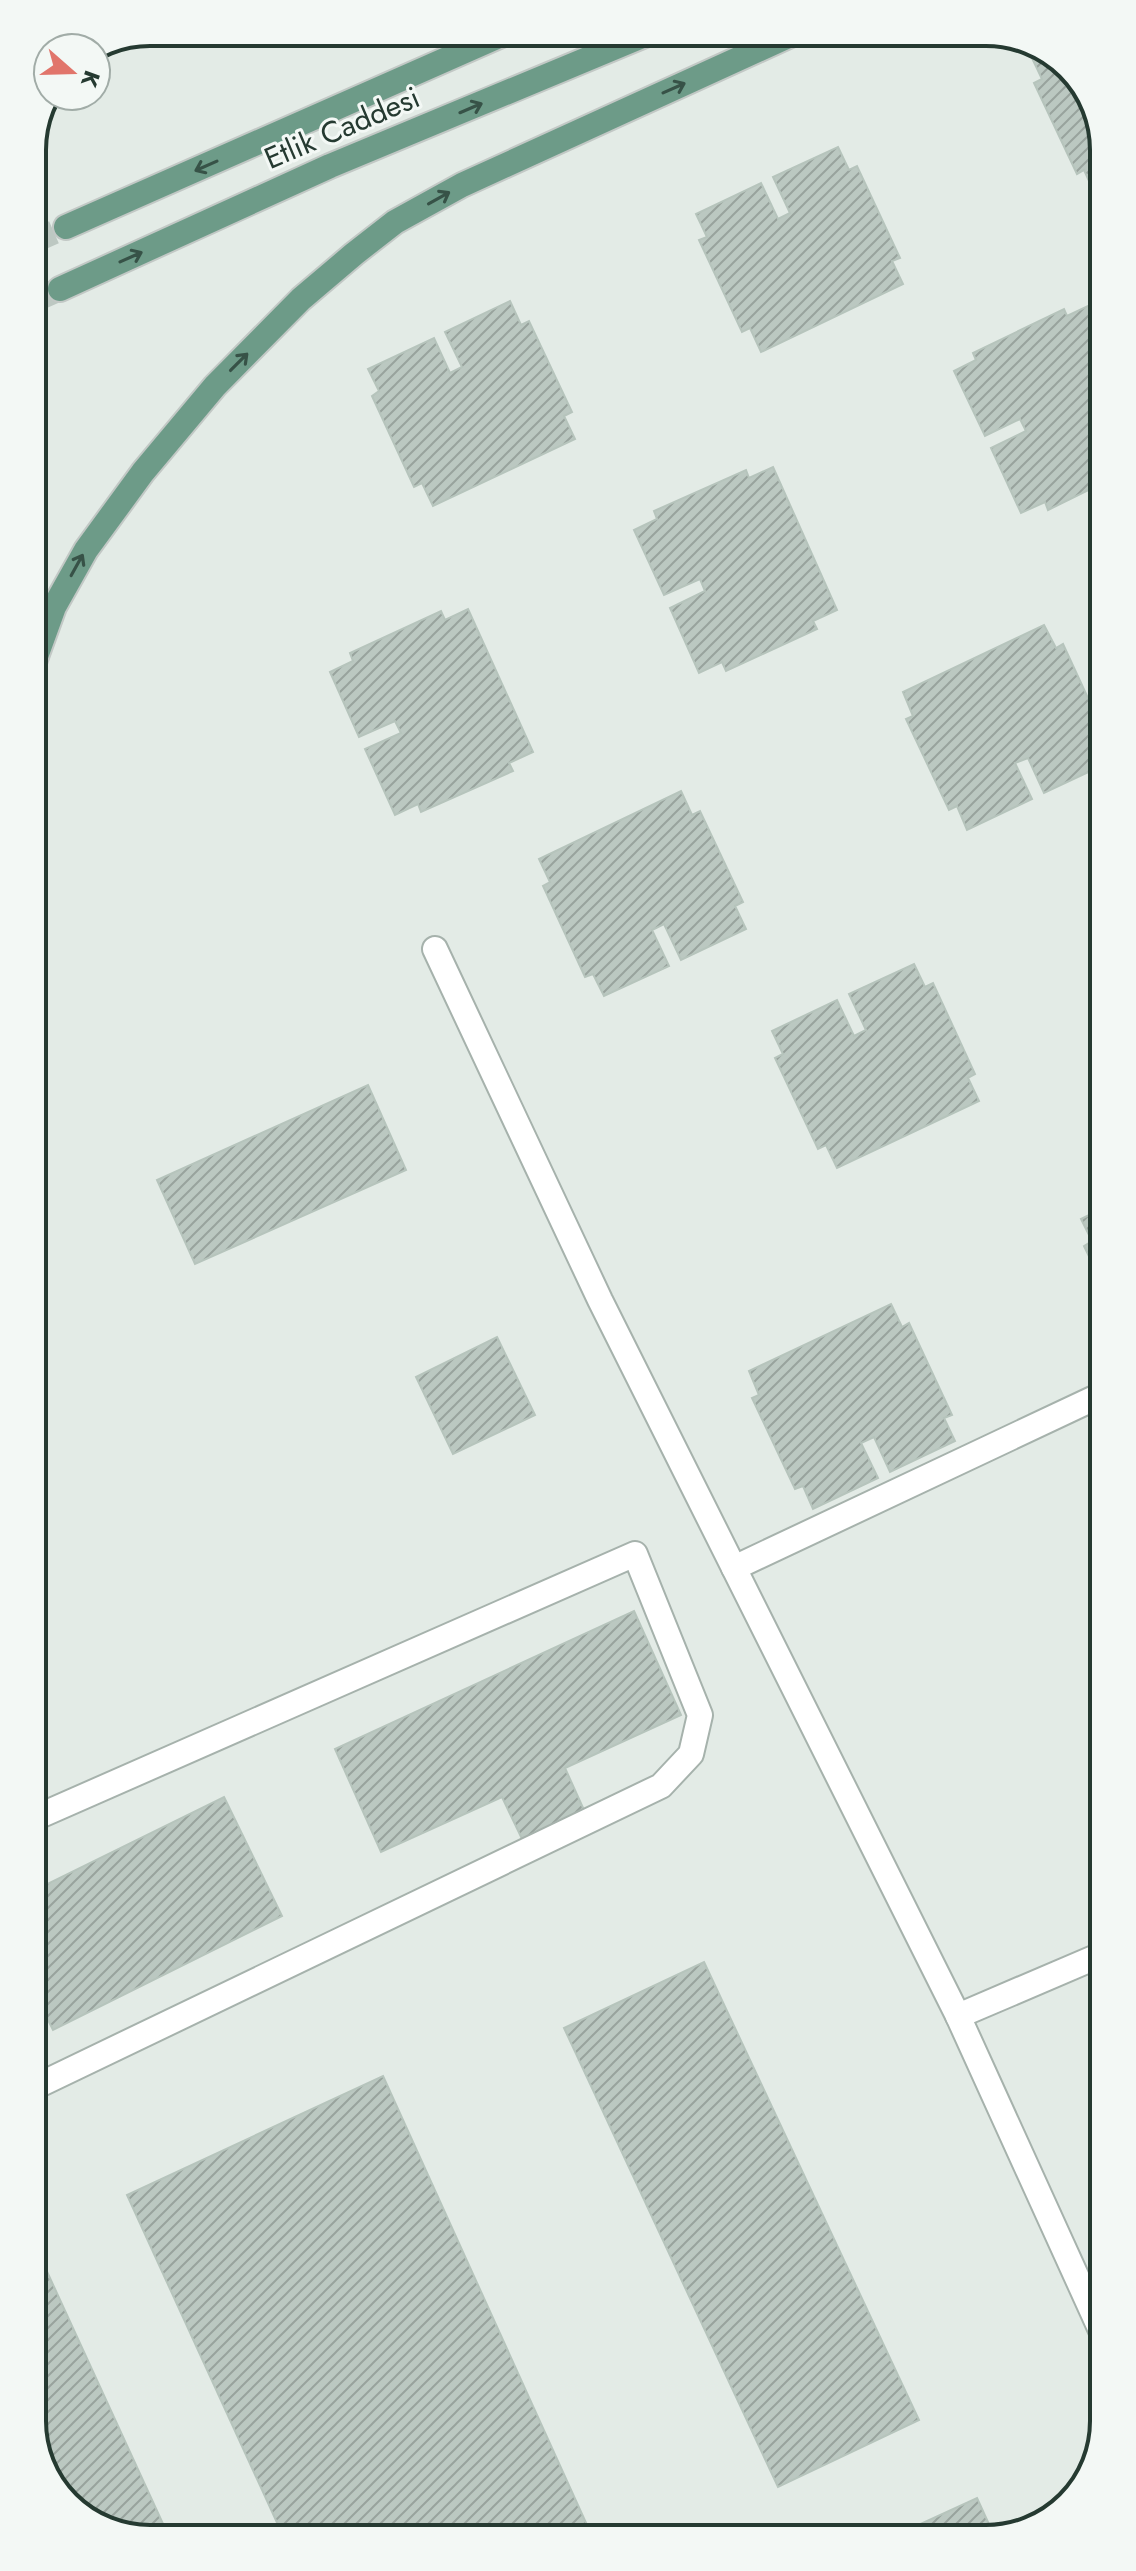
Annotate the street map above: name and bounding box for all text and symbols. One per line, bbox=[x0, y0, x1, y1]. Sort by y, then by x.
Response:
north arrow bbox=[32, 32, 112, 112]
text: K bbox=[73, 66, 108, 92]
street label: Etlik Caddesi bbox=[257, 75, 426, 180]
one-way arrow bbox=[662, 80, 686, 95]
one-way arrow bbox=[459, 99, 483, 114]
one-way arrow bbox=[195, 159, 219, 174]
one-way arrow bbox=[426, 190, 450, 205]
one-way arrow bbox=[118, 248, 142, 263]
one-way arrow bbox=[229, 352, 248, 372]
one-way arrow bbox=[69, 554, 85, 577]

